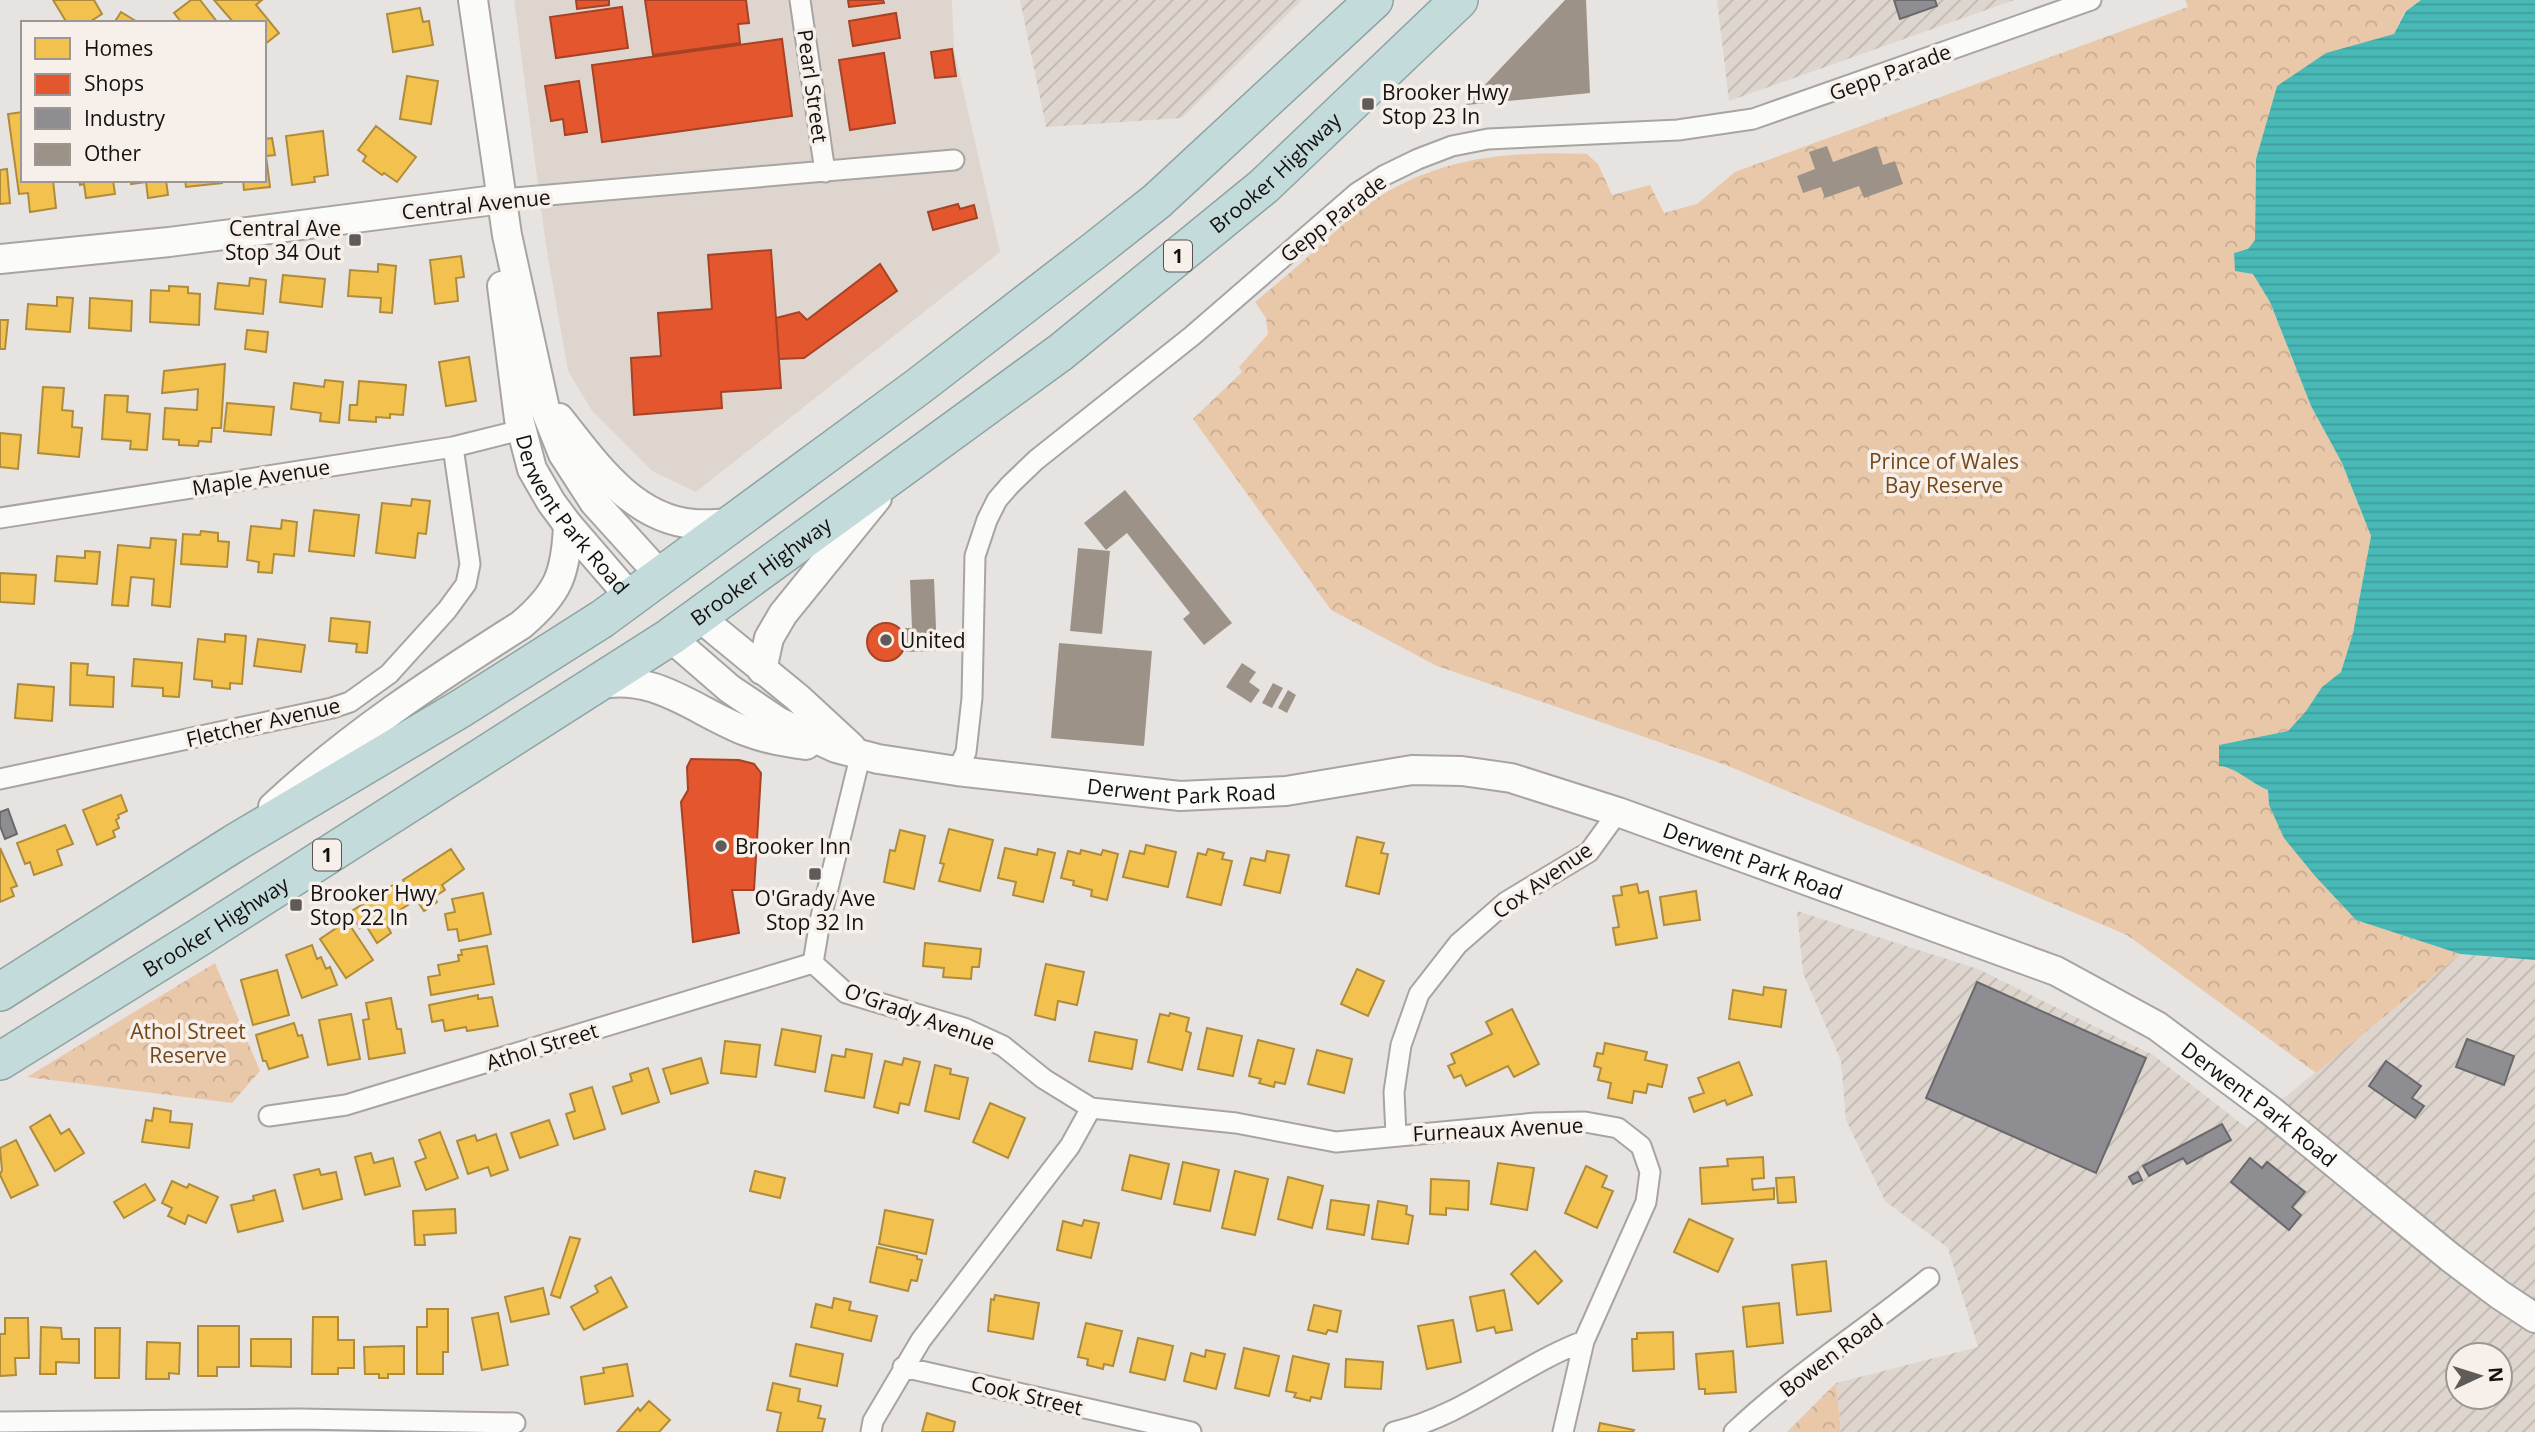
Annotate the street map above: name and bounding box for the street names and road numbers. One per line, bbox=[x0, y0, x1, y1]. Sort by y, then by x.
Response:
street label: Pearl Street bbox=[791, 28, 835, 144]
street label: Gepp Parade bbox=[1825, 37, 1955, 107]
street label: Brooker Highway bbox=[1203, 106, 1347, 239]
street label: Gepp Parade bbox=[1274, 168, 1392, 268]
street label: Central Avenue bbox=[400, 182, 552, 226]
road number: 1 bbox=[1164, 240, 1192, 272]
street label: Derwent Park Road bbox=[510, 431, 636, 600]
street label: Maple Avenue bbox=[190, 452, 332, 502]
street label: Brooker Highway bbox=[684, 510, 837, 632]
street label: Fletcher Avenue bbox=[183, 691, 343, 753]
street label: Derwent Park Road bbox=[1086, 772, 1276, 810]
street label: Derwent Park Road bbox=[1659, 816, 1847, 906]
street label: Cox Avenue bbox=[1487, 835, 1597, 925]
road number: 1 bbox=[313, 840, 341, 870]
street label: Brooker Highway bbox=[137, 870, 294, 983]
street label: O'Grady Avenue bbox=[841, 976, 999, 1056]
street label: Athol Street bbox=[483, 1016, 601, 1076]
street label: Derwent Park Road bbox=[2176, 1035, 2343, 1173]
street label: Furneaux Avenue bbox=[1412, 1111, 1584, 1147]
street label: Bowen Road bbox=[1774, 1307, 1888, 1403]
street label: Cook Street bbox=[968, 1369, 1086, 1421]

